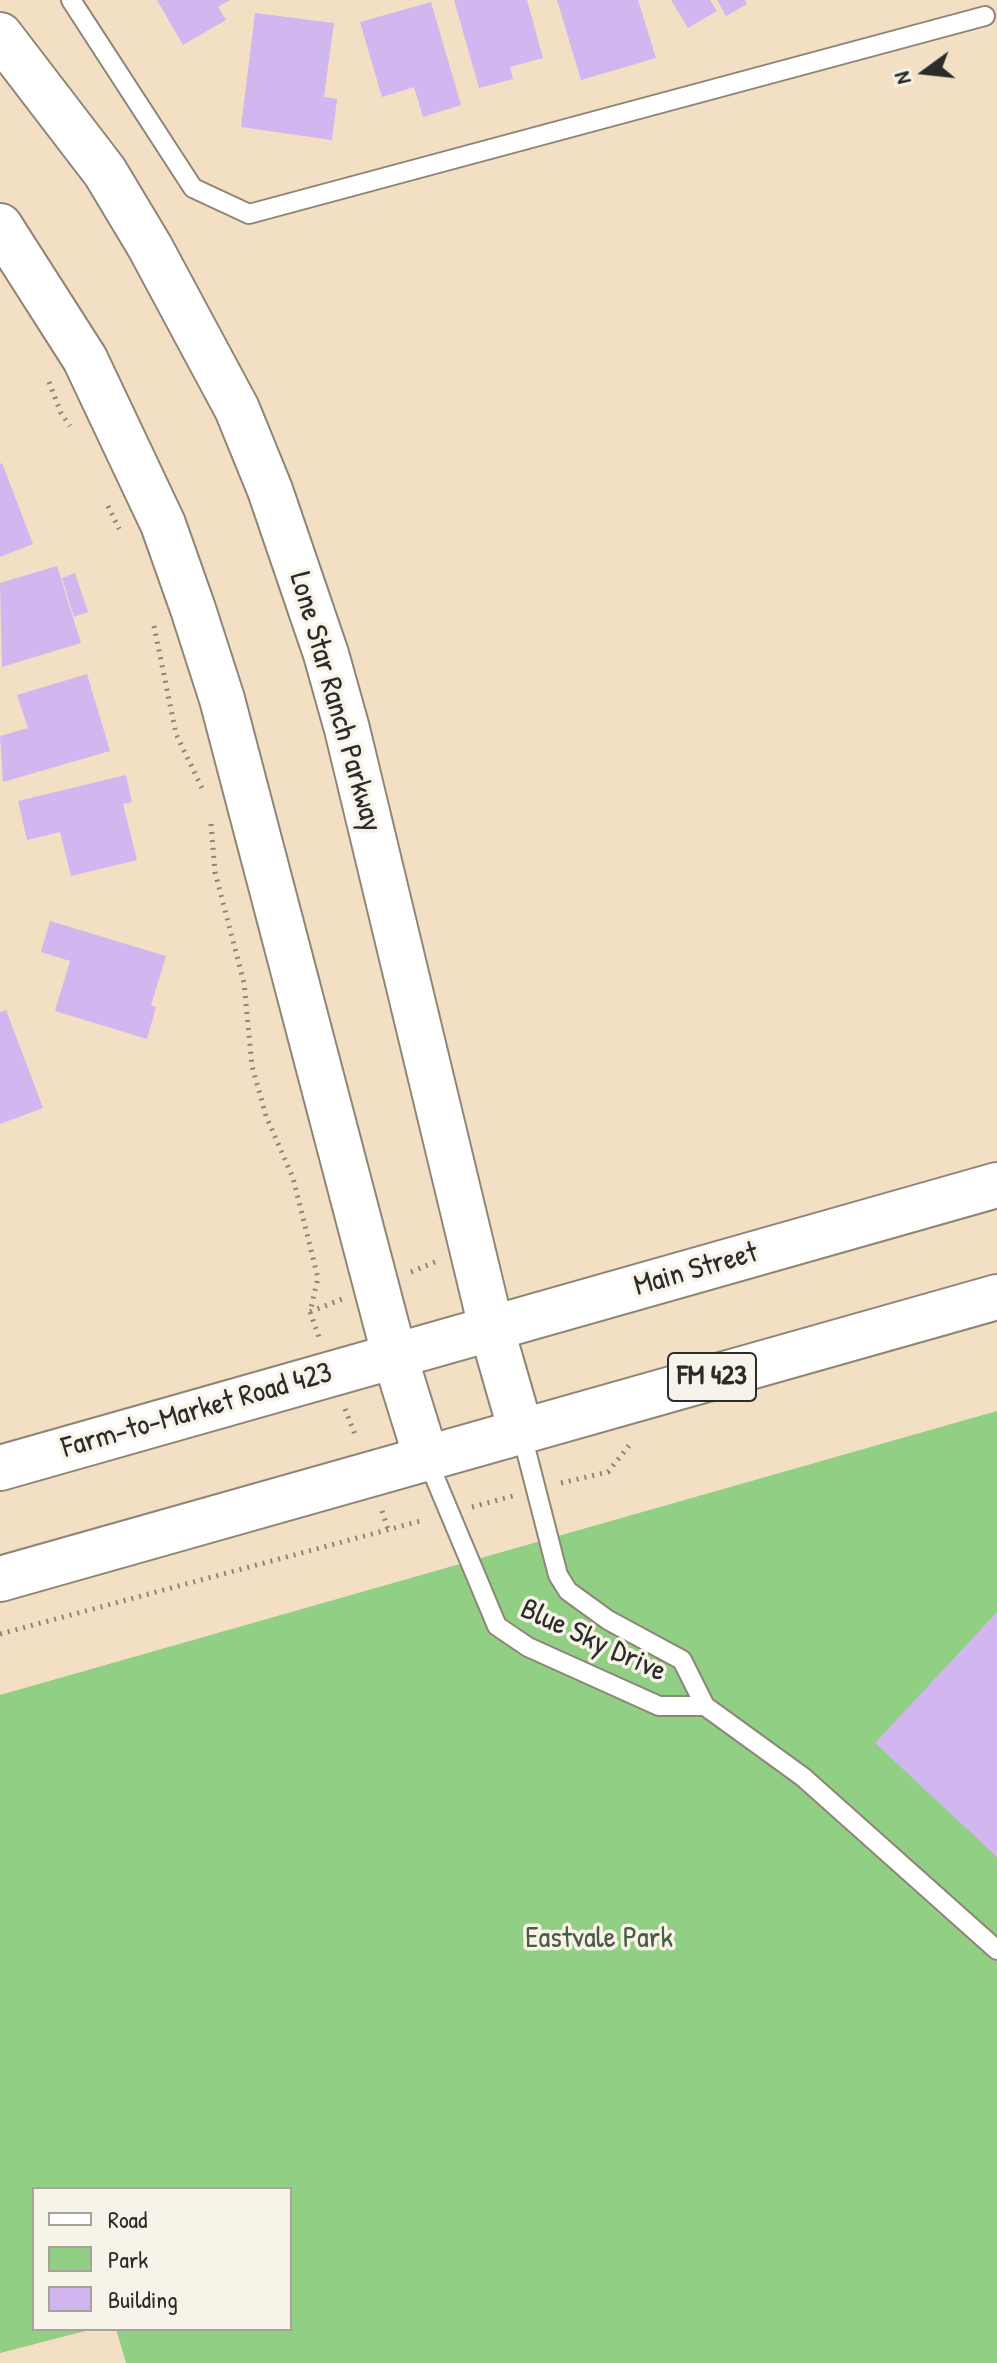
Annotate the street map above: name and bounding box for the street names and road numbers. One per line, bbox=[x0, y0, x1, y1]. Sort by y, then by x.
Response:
street label: Lone Star Ranch Parkway bbox=[281, 568, 389, 836]
street label: Main Street bbox=[630, 1235, 762, 1305]
road number: FM 423 bbox=[668, 1353, 756, 1401]
street label: Farm-to-Market Road 423 bbox=[58, 1355, 336, 1467]
street label: Blue Sky Drive bbox=[515, 1592, 671, 1690]

